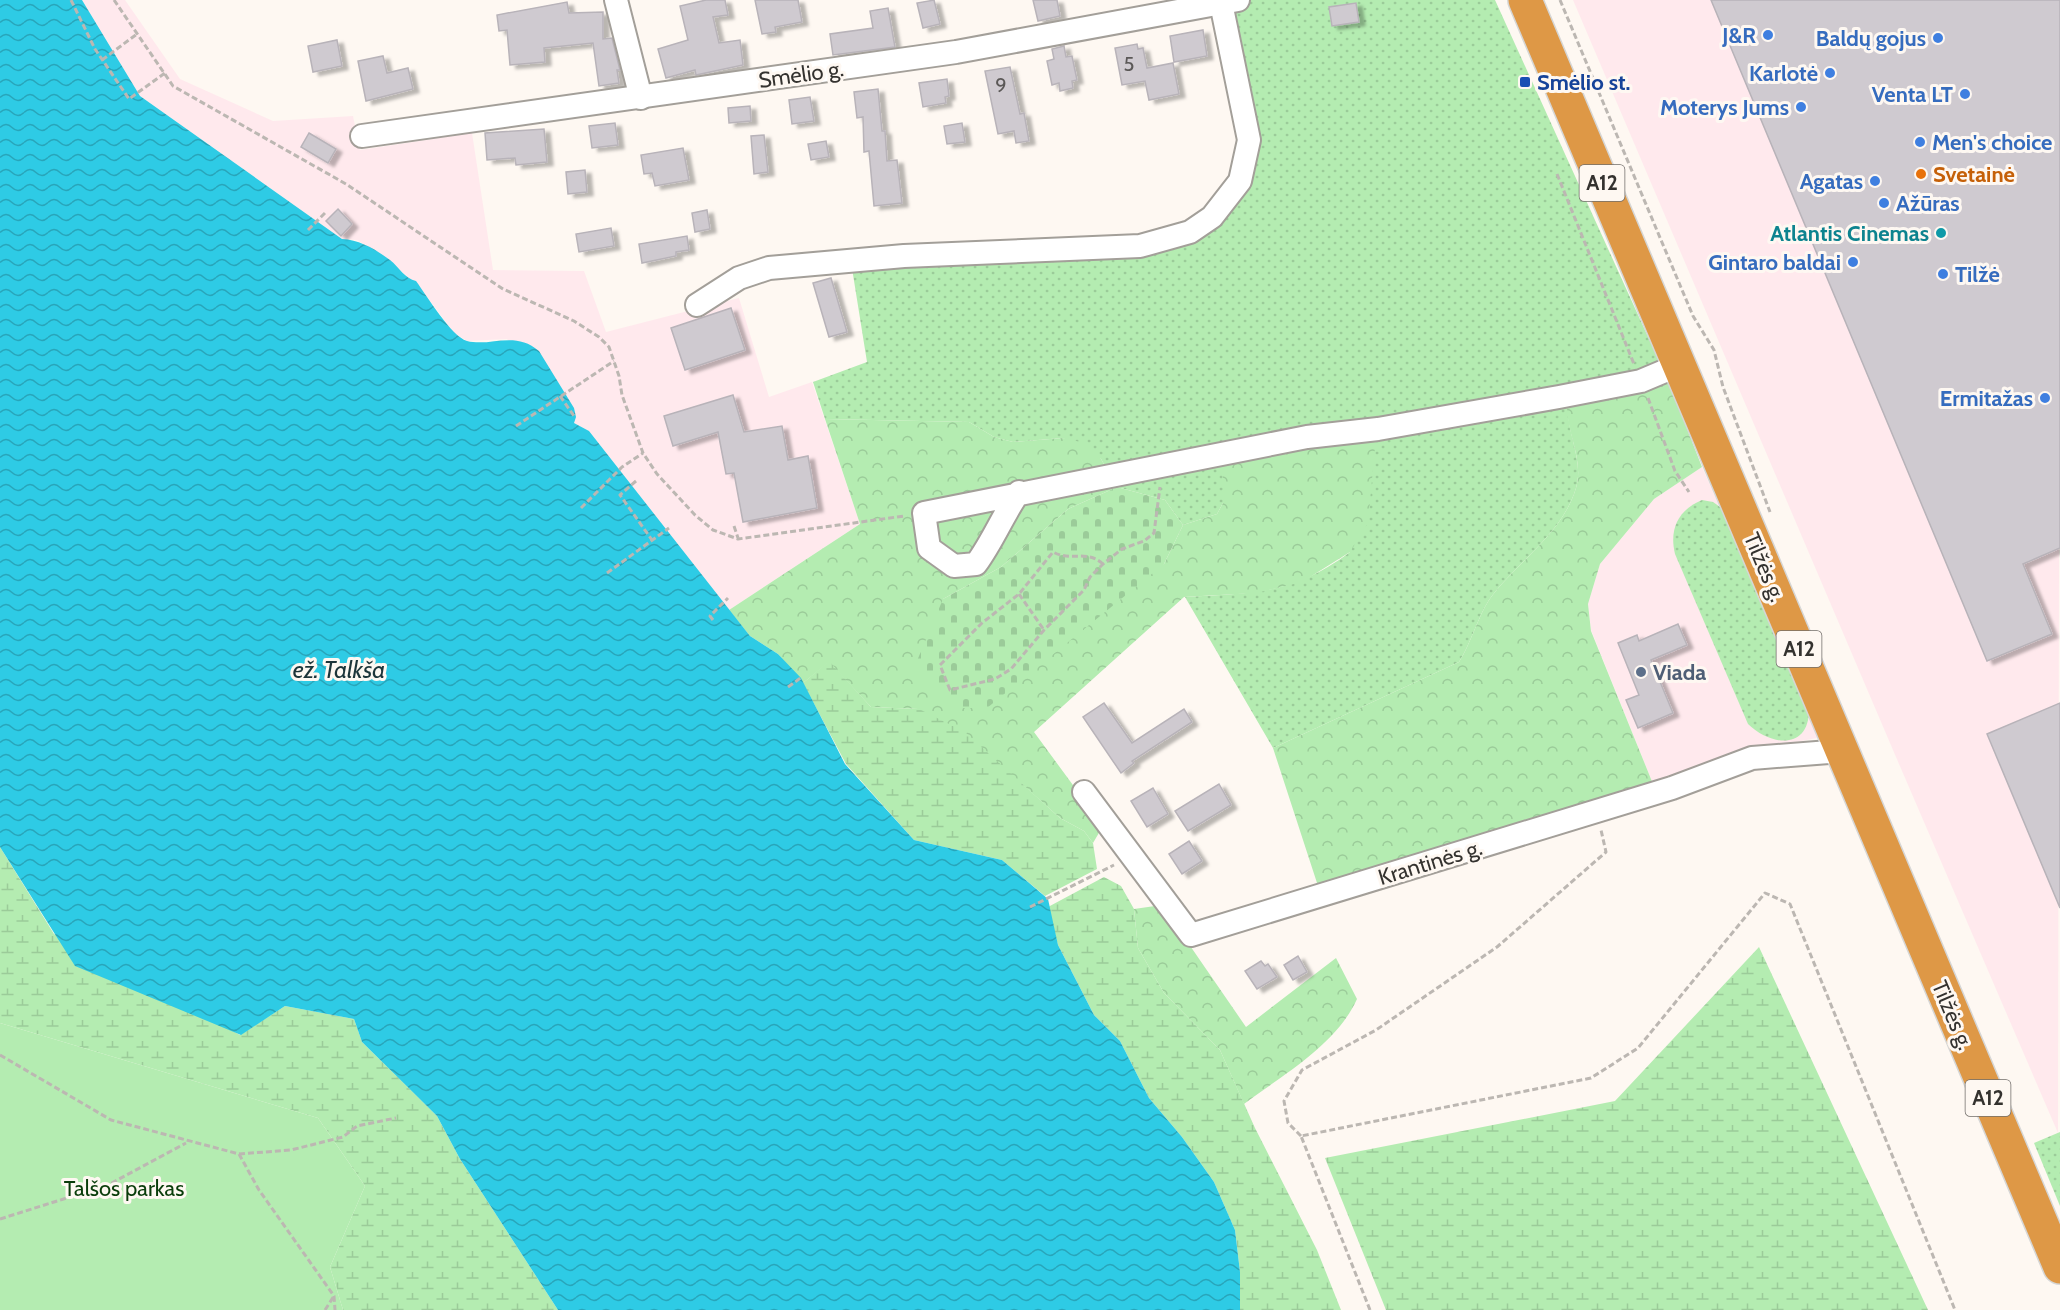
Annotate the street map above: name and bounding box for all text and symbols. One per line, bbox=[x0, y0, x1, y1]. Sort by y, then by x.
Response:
place label: J&R bbox=[1721, 22, 1756, 49]
place label: Baldų gojus bbox=[1816, 25, 1926, 52]
marker: J&R bbox=[1761, 28, 1775, 42]
marker: Baldų gojus bbox=[1931, 31, 1945, 45]
house number: 5 bbox=[1124, 52, 1134, 76]
street label: Smėlio g. bbox=[757, 55, 845, 94]
place label: Karlotė bbox=[1749, 60, 1818, 87]
marker: Karlotė bbox=[1823, 66, 1837, 80]
place label: Smėlio st. bbox=[1537, 69, 1630, 96]
house number: 9 bbox=[995, 73, 1007, 97]
marker: Smėlio st. bbox=[1518, 75, 1532, 89]
place label: Venta LT bbox=[1872, 81, 1953, 108]
marker: Venta LT bbox=[1958, 87, 1972, 101]
place label: Moterys Jums bbox=[1660, 94, 1789, 121]
marker: Moterys Jums bbox=[1794, 100, 1808, 114]
place label: Men's choice bbox=[1932, 129, 2052, 156]
marker: Men's choice bbox=[1913, 135, 1927, 149]
place label: Svetainė bbox=[1933, 161, 2015, 188]
road number: A12 bbox=[1580, 165, 1624, 201]
marker: Svetainė bbox=[1914, 167, 1928, 181]
place label: Agatas bbox=[1800, 168, 1863, 195]
marker: Agatas bbox=[1868, 174, 1882, 188]
place label: Ažūras bbox=[1896, 190, 1960, 217]
marker: Ažūras bbox=[1877, 196, 1891, 210]
place label: Atlantis Cinemas bbox=[1770, 220, 1929, 247]
marker: Atlantis Cinemas bbox=[1934, 226, 1948, 240]
place label: Gintaro baldai bbox=[1708, 249, 1841, 276]
marker: Gintaro baldai bbox=[1846, 255, 1860, 269]
place label: Tilžė bbox=[1955, 261, 2000, 288]
marker: Tilžė bbox=[1936, 267, 1950, 281]
place label: Ermitažas bbox=[1940, 385, 2033, 412]
marker: Ermitažas bbox=[2038, 391, 2052, 405]
street label: Tilžės g. bbox=[1738, 529, 1791, 606]
road number: A12 bbox=[1776, 631, 1822, 667]
water label: ež. Talkša bbox=[293, 655, 385, 684]
place label: Viada bbox=[1653, 659, 1706, 686]
marker: Viada bbox=[1634, 665, 1648, 679]
street label: Krantinės g. bbox=[1375, 834, 1485, 891]
street label: Tilžės g. bbox=[1926, 977, 1979, 1054]
road number: A12 bbox=[1966, 1080, 2010, 1116]
park label: Talšos parkas bbox=[64, 1175, 184, 1202]

